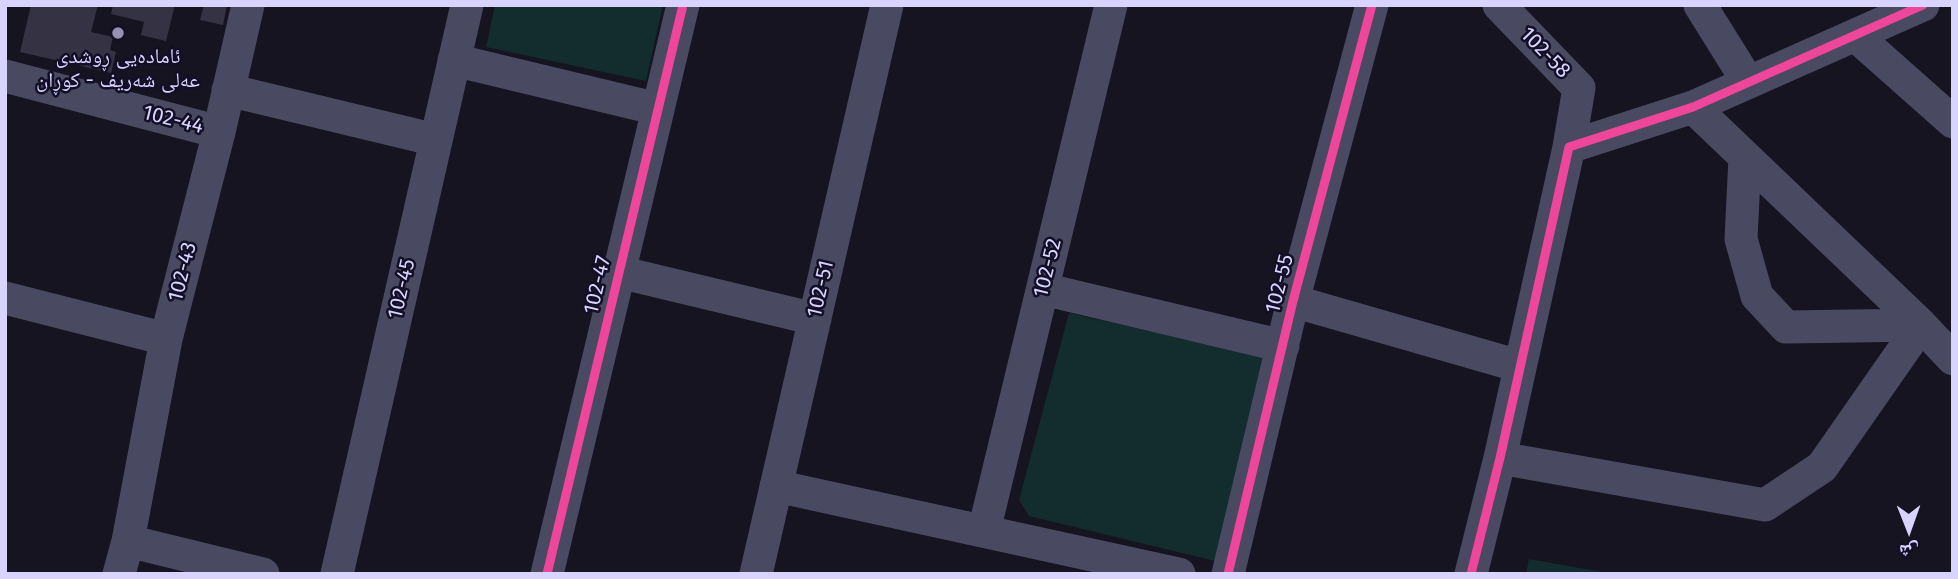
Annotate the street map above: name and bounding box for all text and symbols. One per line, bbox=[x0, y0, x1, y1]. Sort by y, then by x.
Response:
street label: 102-58 bbox=[1515, 22, 1575, 84]
marker: ئامادەیی ڕوشدی عەلی شەریف - کوڕان bbox=[110, 25, 126, 41]
place label: ئامادەیی ڕوشدی عەلی شەریف - کوڕان bbox=[36, 44, 200, 94]
street label: 102-44 bbox=[140, 100, 206, 140]
street label: 102-52 bbox=[1029, 236, 1067, 300]
street label: 102-43 bbox=[163, 240, 203, 304]
street label: 102-55 bbox=[1260, 252, 1300, 316]
street label: 102-47 bbox=[579, 253, 617, 317]
street label: 102-45 bbox=[383, 257, 421, 321]
street label: 102-51 bbox=[802, 258, 840, 320]
north arrow bbox=[1874, 495, 1944, 565]
text: ش bbox=[1899, 540, 1920, 563]

